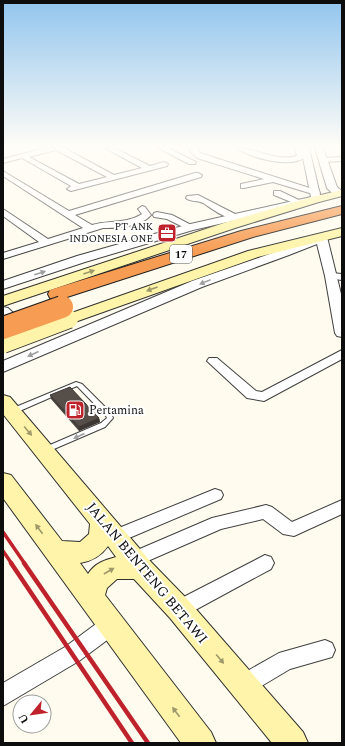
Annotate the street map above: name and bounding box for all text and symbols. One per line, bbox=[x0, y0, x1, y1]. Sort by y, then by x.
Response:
place label: PT ANK INDONESIA ONE bbox=[69, 219, 154, 247]
office icon: PT ANK INDONESIA ONE bbox=[156, 222, 178, 244]
road number: 17 bbox=[170, 245, 192, 263]
one-way arrow bbox=[34, 269, 46, 275]
one-way arrow bbox=[84, 269, 96, 275]
one-way arrow bbox=[199, 279, 210, 285]
one-way arrow bbox=[145, 287, 157, 293]
one-way arrow bbox=[28, 351, 39, 357]
fuel station icon: Pertamina bbox=[64, 399, 86, 421]
place label: Pertamina bbox=[89, 401, 144, 420]
one-way arrow bbox=[24, 426, 33, 436]
one-way arrow bbox=[72, 433, 84, 439]
street label: JALAN BENTENG BETAWI bbox=[81, 498, 213, 648]
one-way arrow bbox=[35, 524, 44, 535]
one-way arrow bbox=[103, 567, 115, 574]
one-way arrow bbox=[216, 654, 224, 664]
north arrow bbox=[12, 694, 52, 734]
one-way arrow bbox=[172, 706, 180, 717]
text: U bbox=[14, 710, 33, 727]

